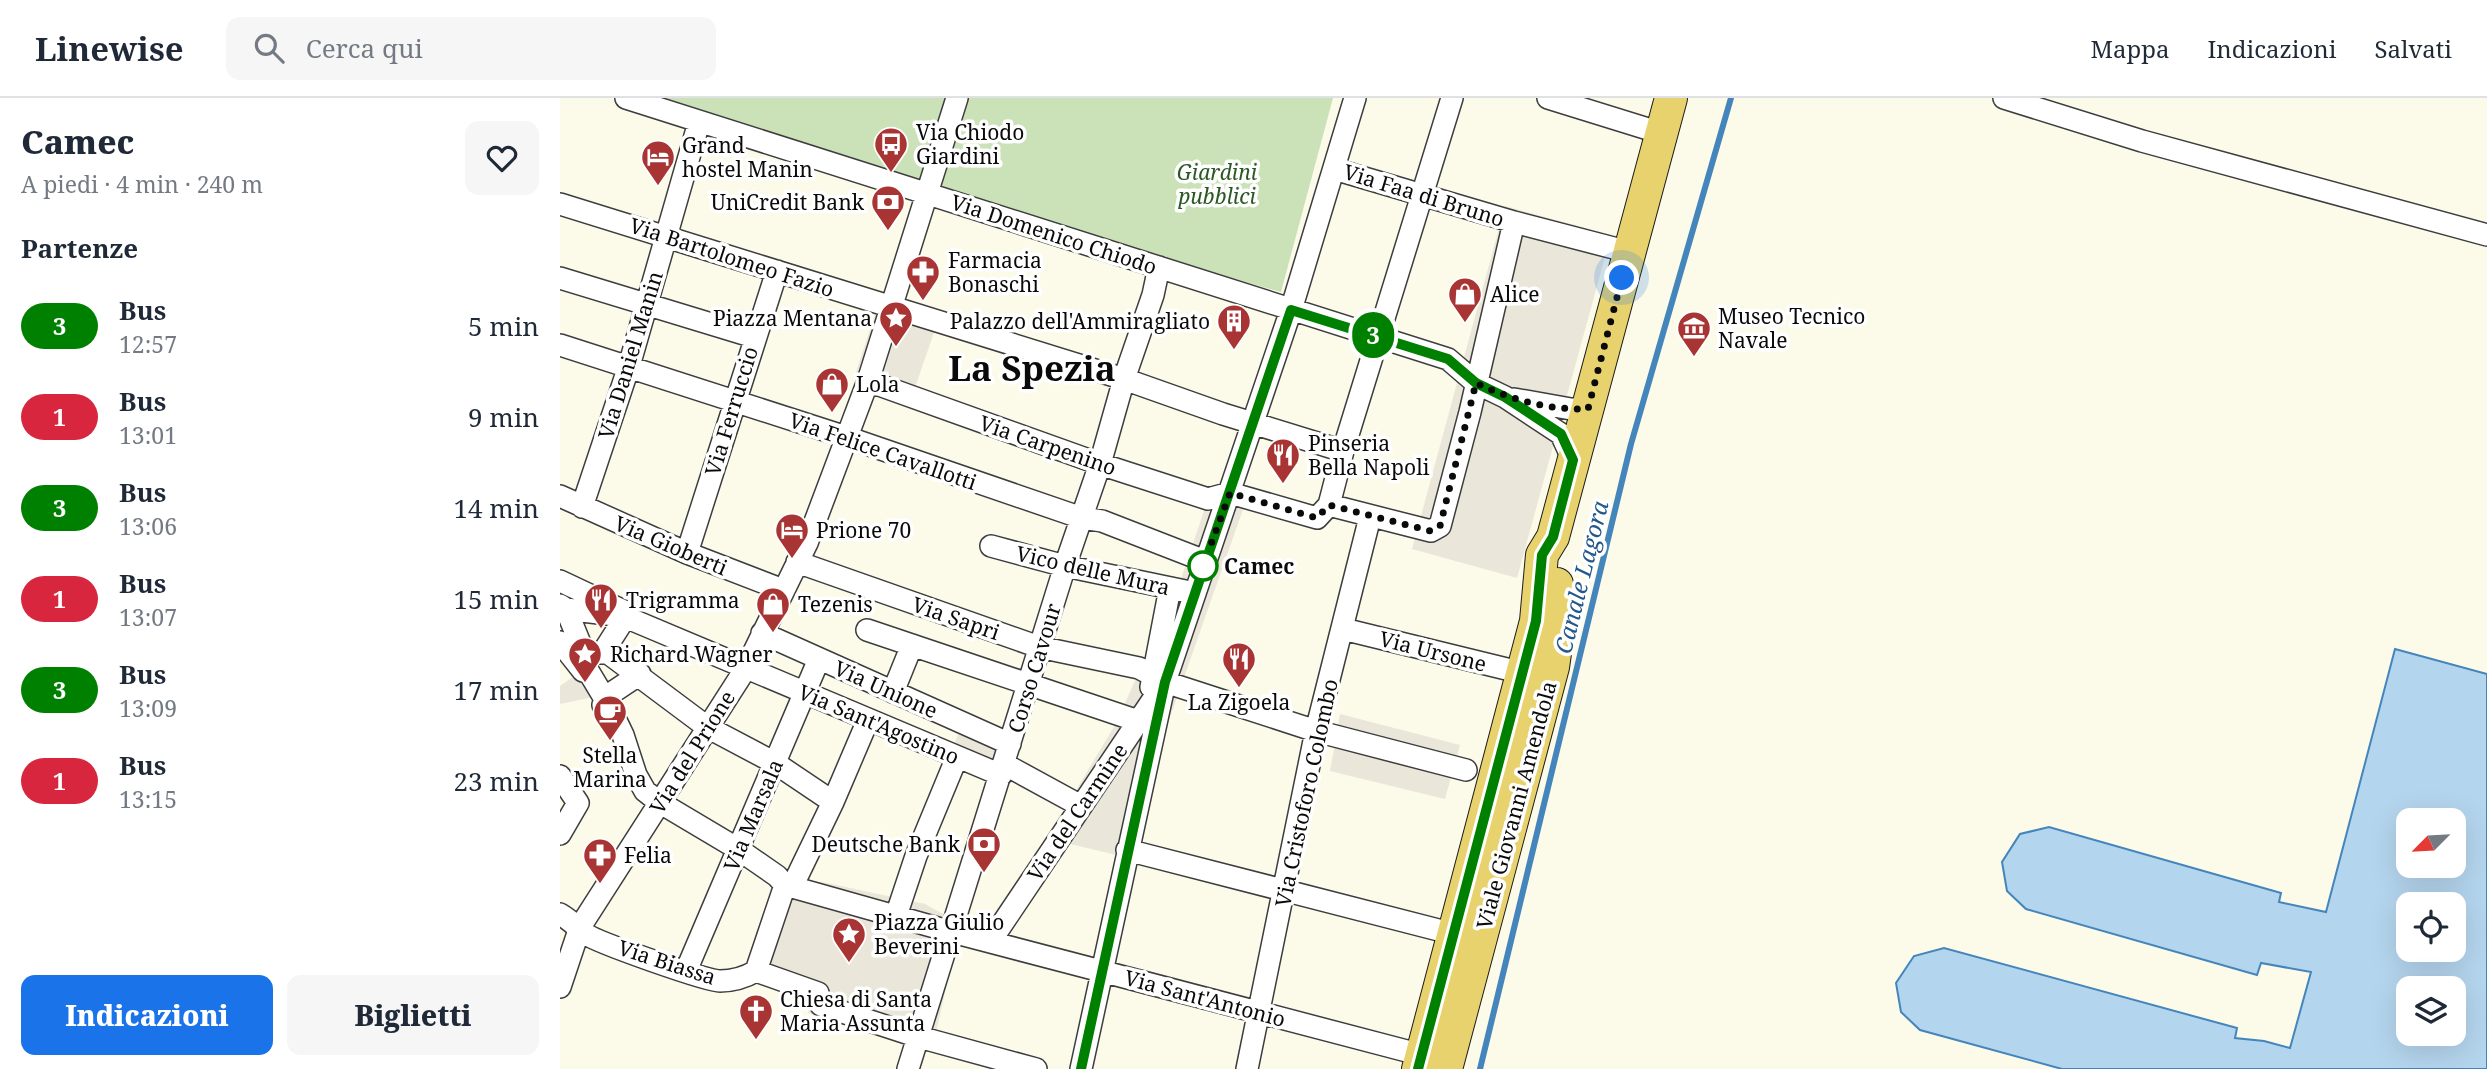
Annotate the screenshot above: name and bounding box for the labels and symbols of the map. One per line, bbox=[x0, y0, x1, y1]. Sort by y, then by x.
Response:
place label: Via Chiodo Giardini bbox=[916, 118, 1024, 170]
bus stop icon: Via Chiodo Giardini bbox=[872, 125, 910, 174]
place label: Grand hostel Manin bbox=[682, 131, 813, 183]
hotel icon: Grand hostel Manin bbox=[639, 138, 677, 187]
street label: Via Faa di Bruno bbox=[1340, 157, 1508, 233]
park label: Giardini pubblici bbox=[1177, 158, 1258, 210]
bank icon: UniCredit Bank bbox=[869, 183, 907, 232]
street label: Via Domenico Chiodo bbox=[947, 187, 1161, 281]
place label: UniCredit Bank bbox=[711, 188, 865, 216]
street label: Via Bartolomeo Fazio bbox=[626, 211, 838, 303]
place label: Farmacia Bonaschi bbox=[948, 246, 1042, 298]
pharmacy icon: Farmacia Bonaschi bbox=[904, 253, 942, 302]
your location bbox=[1604, 260, 1639, 295]
street label: Via Daniel Manin bbox=[591, 268, 669, 442]
shop icon: Alice bbox=[1446, 275, 1484, 324]
place label: Alice bbox=[1490, 280, 1540, 308]
place icon: Piazza Mentana bbox=[877, 299, 915, 348]
building icon: Palazzo dell'Ammiragliato bbox=[1215, 302, 1253, 351]
place label: Museo Tecnico Navale bbox=[1718, 302, 1865, 354]
place label: Piazza Mentana bbox=[713, 304, 872, 332]
place label: Palazzo dell'Ammiragliato bbox=[950, 307, 1210, 335]
museum icon: Museo Tecnico Navale bbox=[1675, 309, 1713, 358]
line badge: 3 bbox=[1350, 312, 1396, 358]
street label: Via Ferruccio bbox=[698, 343, 764, 479]
district label: La Spezia bbox=[948, 344, 1116, 391]
shop icon: Lola bbox=[813, 365, 851, 414]
place label: Lola bbox=[856, 370, 900, 398]
street label: Via Felice Cavallotti bbox=[786, 406, 981, 496]
street label: Via Carpenino bbox=[976, 409, 1120, 481]
place label: Pinseria Bella Napoli bbox=[1308, 429, 1430, 481]
restaurant icon: Pinseria Bella Napoli bbox=[1264, 436, 1302, 485]
water label: Canale Lagora bbox=[1547, 497, 1616, 657]
street label: Via Gioberti bbox=[610, 509, 732, 581]
hotel icon: Prione 70 bbox=[773, 511, 811, 560]
place label: Prione 70 bbox=[816, 516, 911, 544]
street label: Vico delle Mura bbox=[1013, 539, 1173, 601]
marker: Camec bbox=[1188, 551, 1218, 581]
place label: Camec bbox=[1224, 552, 1294, 580]
restaurant icon: Trigramma bbox=[582, 581, 620, 630]
shop icon: Tezenis bbox=[754, 585, 792, 634]
place label: Trigramma bbox=[626, 586, 740, 614]
place label: Tezenis bbox=[798, 590, 873, 618]
street label: Via Sapri bbox=[908, 590, 1004, 646]
street label: Corso Cavour bbox=[1001, 600, 1067, 736]
street label: Via Ursone bbox=[1376, 624, 1490, 678]
place icon: Richard Wagner bbox=[566, 635, 604, 684]
place label: Richard Wagner bbox=[610, 640, 773, 668]
restaurant icon: La Zigoela bbox=[1220, 640, 1258, 689]
street label: Via Unione bbox=[830, 654, 942, 724]
street label: Via Cristoforo Colombo bbox=[1268, 676, 1344, 910]
street label: Via Sant'Agostino bbox=[794, 677, 964, 771]
street label: Viale Giovanni Amendola bbox=[1469, 678, 1563, 932]
street label: Via del Prione bbox=[643, 685, 741, 819]
place label: La Zigoela bbox=[1188, 688, 1290, 716]
cafe icon: Stella Marina bbox=[591, 693, 629, 742]
street label: Via del Carmine bbox=[1021, 738, 1133, 886]
place label: Stella Marina bbox=[573, 741, 647, 793]
street label: Via Marsala bbox=[717, 755, 789, 875]
north arrow bbox=[2396, 808, 2466, 878]
bank icon: Deutsche Bank bbox=[965, 825, 1003, 874]
place label: Deutsche Bank bbox=[812, 830, 961, 858]
pharmacy icon: Felia bbox=[581, 836, 619, 885]
place label: Felia bbox=[624, 841, 672, 869]
place label: Piazza Giulio Beverini bbox=[874, 908, 1004, 960]
place icon: Piazza Giulio Beverini bbox=[830, 915, 868, 964]
street label: Via Biassa bbox=[615, 933, 719, 991]
street label: Via Sant'Antonio bbox=[1121, 963, 1289, 1033]
place label: Chiesa di Santa Maria Assunta bbox=[780, 985, 932, 1037]
church icon: Chiesa di Santa Maria Assunta bbox=[737, 992, 775, 1041]

